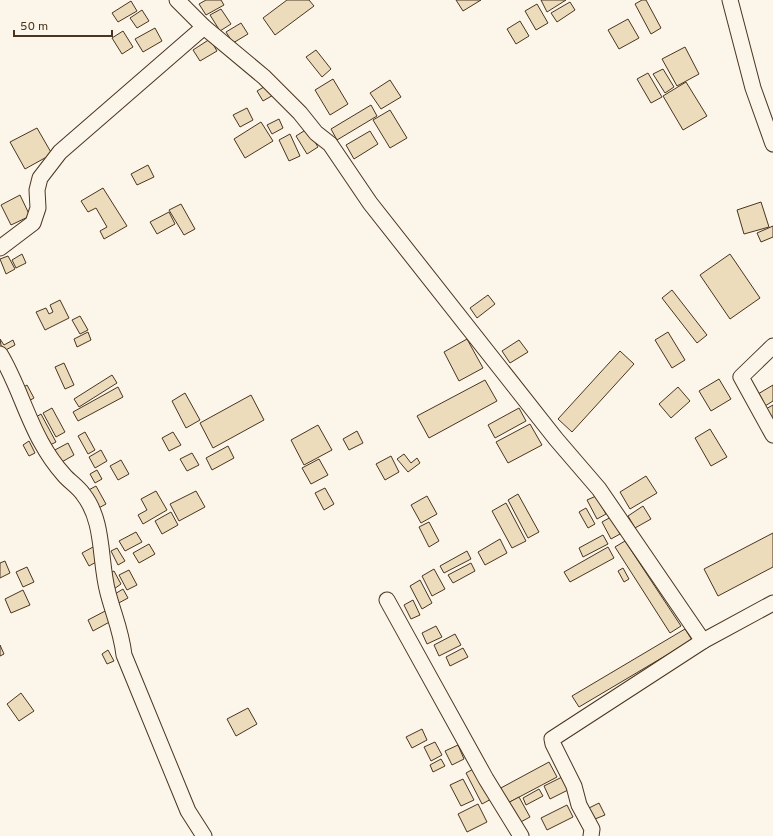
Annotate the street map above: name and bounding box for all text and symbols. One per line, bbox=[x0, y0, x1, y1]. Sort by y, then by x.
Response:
scale bar bbox=[14, 12, 112, 38]
text: 50 m bbox=[20, 19, 48, 35]

